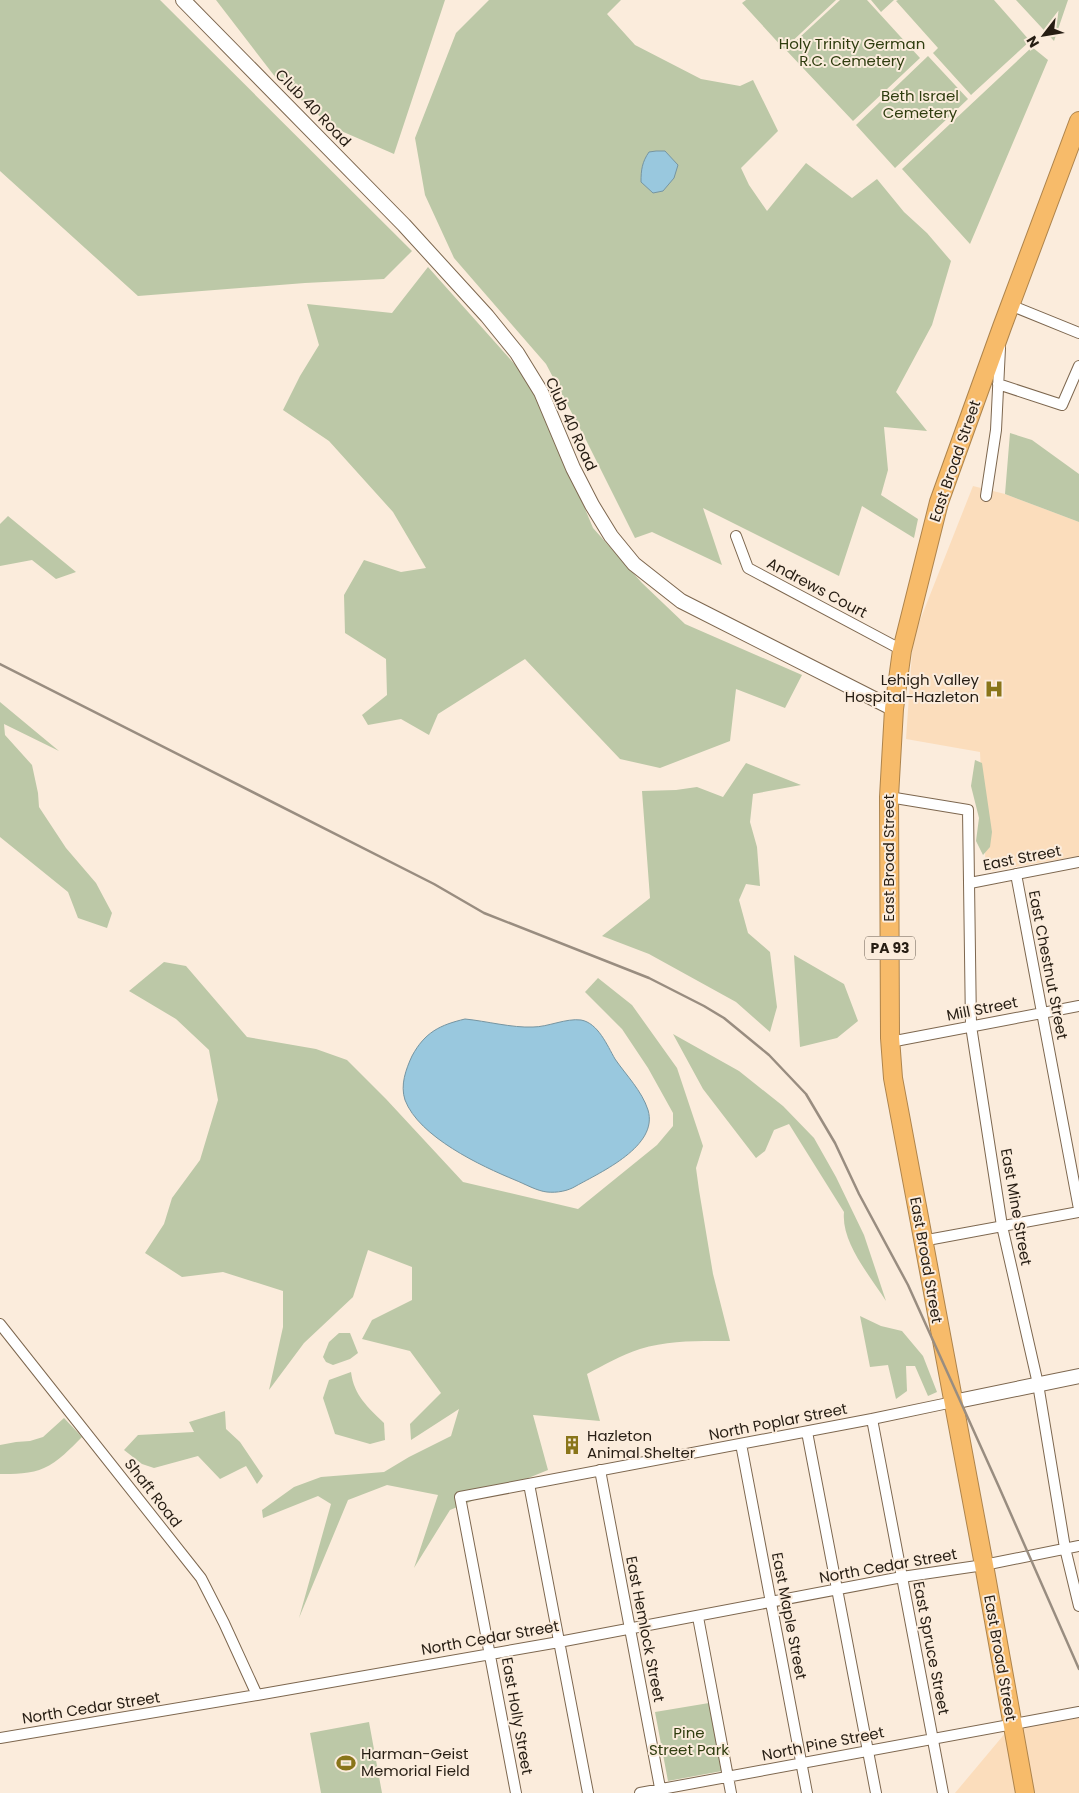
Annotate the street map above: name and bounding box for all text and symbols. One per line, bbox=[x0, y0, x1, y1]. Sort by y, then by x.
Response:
north arrow bbox=[1019, 10, 1069, 60]
text: N bbox=[1022, 32, 1044, 51]
park label: Holy Trinity German R.C. Cemetery bbox=[779, 33, 925, 71]
street label: Club 40 Road bbox=[271, 64, 356, 151]
park label: Beth Israel Cemetery bbox=[881, 85, 959, 123]
street label: Club 40 Road bbox=[541, 374, 602, 474]
street label: East Broad Street bbox=[924, 397, 985, 525]
street label: Andrews Court bbox=[763, 552, 871, 623]
place label: Lehigh Valley Hospital-Hazleton bbox=[845, 669, 980, 707]
hospital icon: Lehigh Valley Hospital-Hazleton bbox=[983, 678, 1005, 700]
street label: East Broad Street bbox=[878, 794, 899, 922]
street label: East Street bbox=[981, 840, 1063, 875]
street label: East Chestnut Street bbox=[1024, 889, 1073, 1041]
road number: PA 93 bbox=[865, 936, 915, 960]
street label: Mill Street bbox=[945, 991, 1019, 1026]
street label: East Mine Street bbox=[996, 1147, 1037, 1267]
street label: East Broad Street bbox=[905, 1195, 948, 1325]
street label: North Poplar Street bbox=[707, 1398, 849, 1445]
place label: Hazleton Animal Shelter bbox=[587, 1425, 696, 1463]
building icon: Hazleton Animal Shelter bbox=[561, 1434, 583, 1456]
street label: Shaft Road bbox=[120, 1454, 187, 1531]
street label: North Cedar Street bbox=[817, 1543, 958, 1588]
street label: East Maple Street bbox=[767, 1550, 812, 1681]
street label: East Hemlock Street bbox=[621, 1554, 670, 1704]
street label: East Spruce Street bbox=[908, 1579, 955, 1716]
street label: East Broad Street bbox=[979, 1593, 1022, 1723]
street label: North Cedar Street bbox=[419, 1615, 560, 1660]
street label: East Holly Street bbox=[497, 1656, 538, 1776]
street label: North Cedar Street bbox=[20, 1686, 161, 1729]
street label: North Pine Street bbox=[760, 1721, 886, 1766]
park label: Pine Street Park bbox=[649, 1722, 729, 1760]
place label: Harman-Geist Memorial Field bbox=[361, 1743, 470, 1781]
sports icon: Harman-Geist Memorial Field bbox=[335, 1752, 357, 1774]

